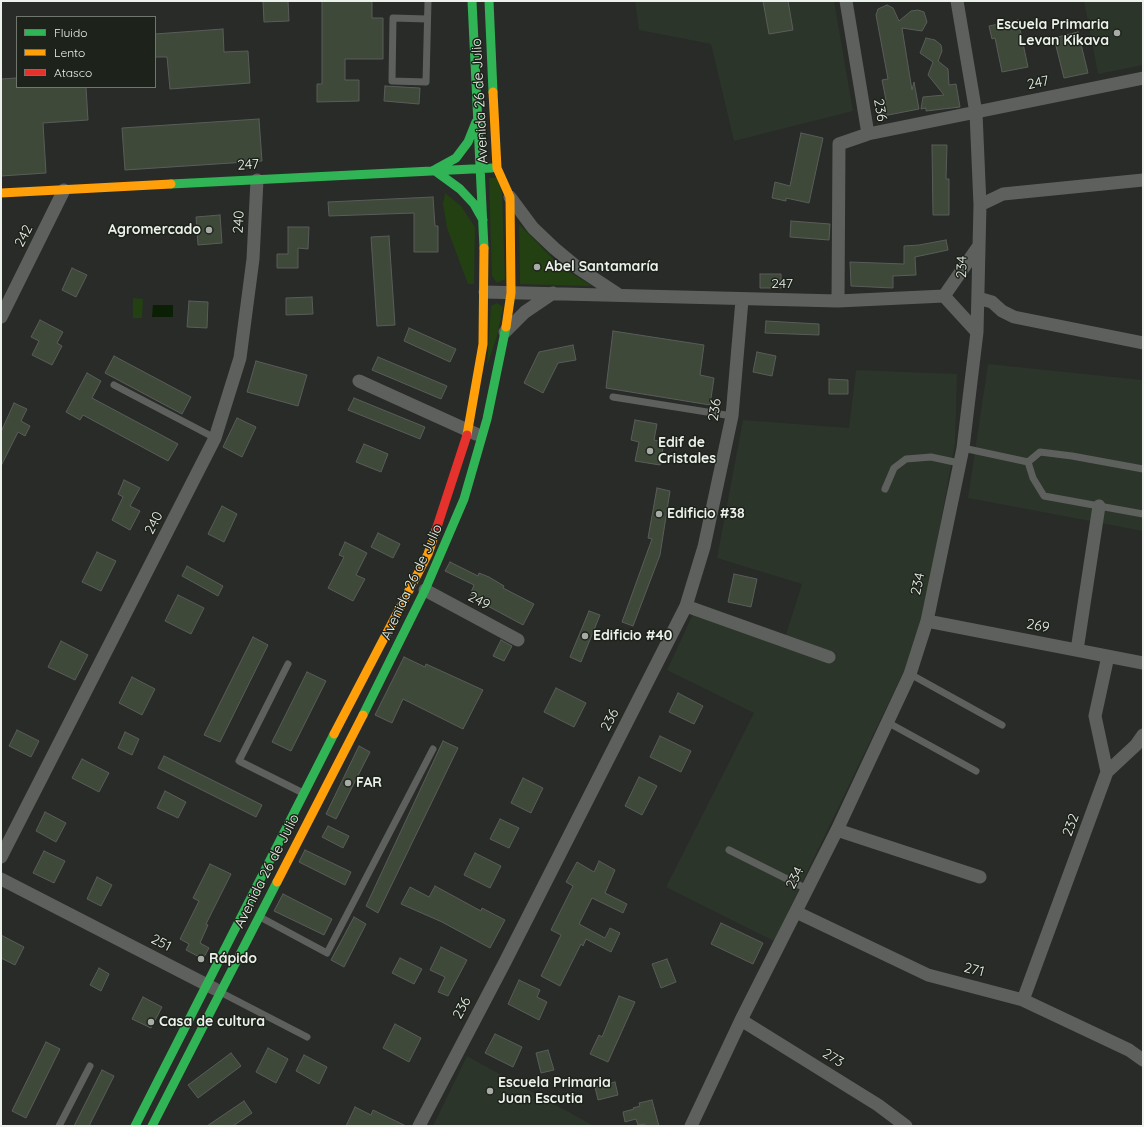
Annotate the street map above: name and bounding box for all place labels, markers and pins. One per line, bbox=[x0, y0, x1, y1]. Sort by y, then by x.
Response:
place label: Escuela Primaria Levan Kikava bbox=[996, 17, 1109, 50]
marker: Escuela Primaria Levan Kikava bbox=[1112, 28, 1122, 38]
place label: Agromercado bbox=[108, 222, 201, 238]
marker: Agromercado bbox=[204, 225, 214, 235]
place label: Abel Santamaría bbox=[545, 259, 659, 275]
marker: Abel Santamaría bbox=[532, 262, 542, 272]
place label: Edif de Cristales bbox=[658, 435, 716, 468]
marker: Edif de Cristales bbox=[645, 446, 655, 456]
place label: Edificio #38 bbox=[667, 506, 745, 522]
marker: Edificio #38 bbox=[654, 509, 664, 519]
place label: Edificio #40 bbox=[593, 628, 672, 644]
marker: Edificio #40 bbox=[580, 631, 590, 641]
place label: FAR bbox=[356, 775, 382, 791]
marker: FAR bbox=[343, 778, 353, 788]
place label: Rápido bbox=[209, 951, 257, 967]
marker: Rápido bbox=[196, 954, 206, 964]
place label: Casa de cultura bbox=[159, 1014, 265, 1030]
marker: Casa de cultura bbox=[146, 1017, 156, 1027]
place label: Escuela Primaria Juan Escutia bbox=[498, 1075, 611, 1108]
marker: Escuela Primaria Juan Escutia bbox=[485, 1086, 495, 1096]

